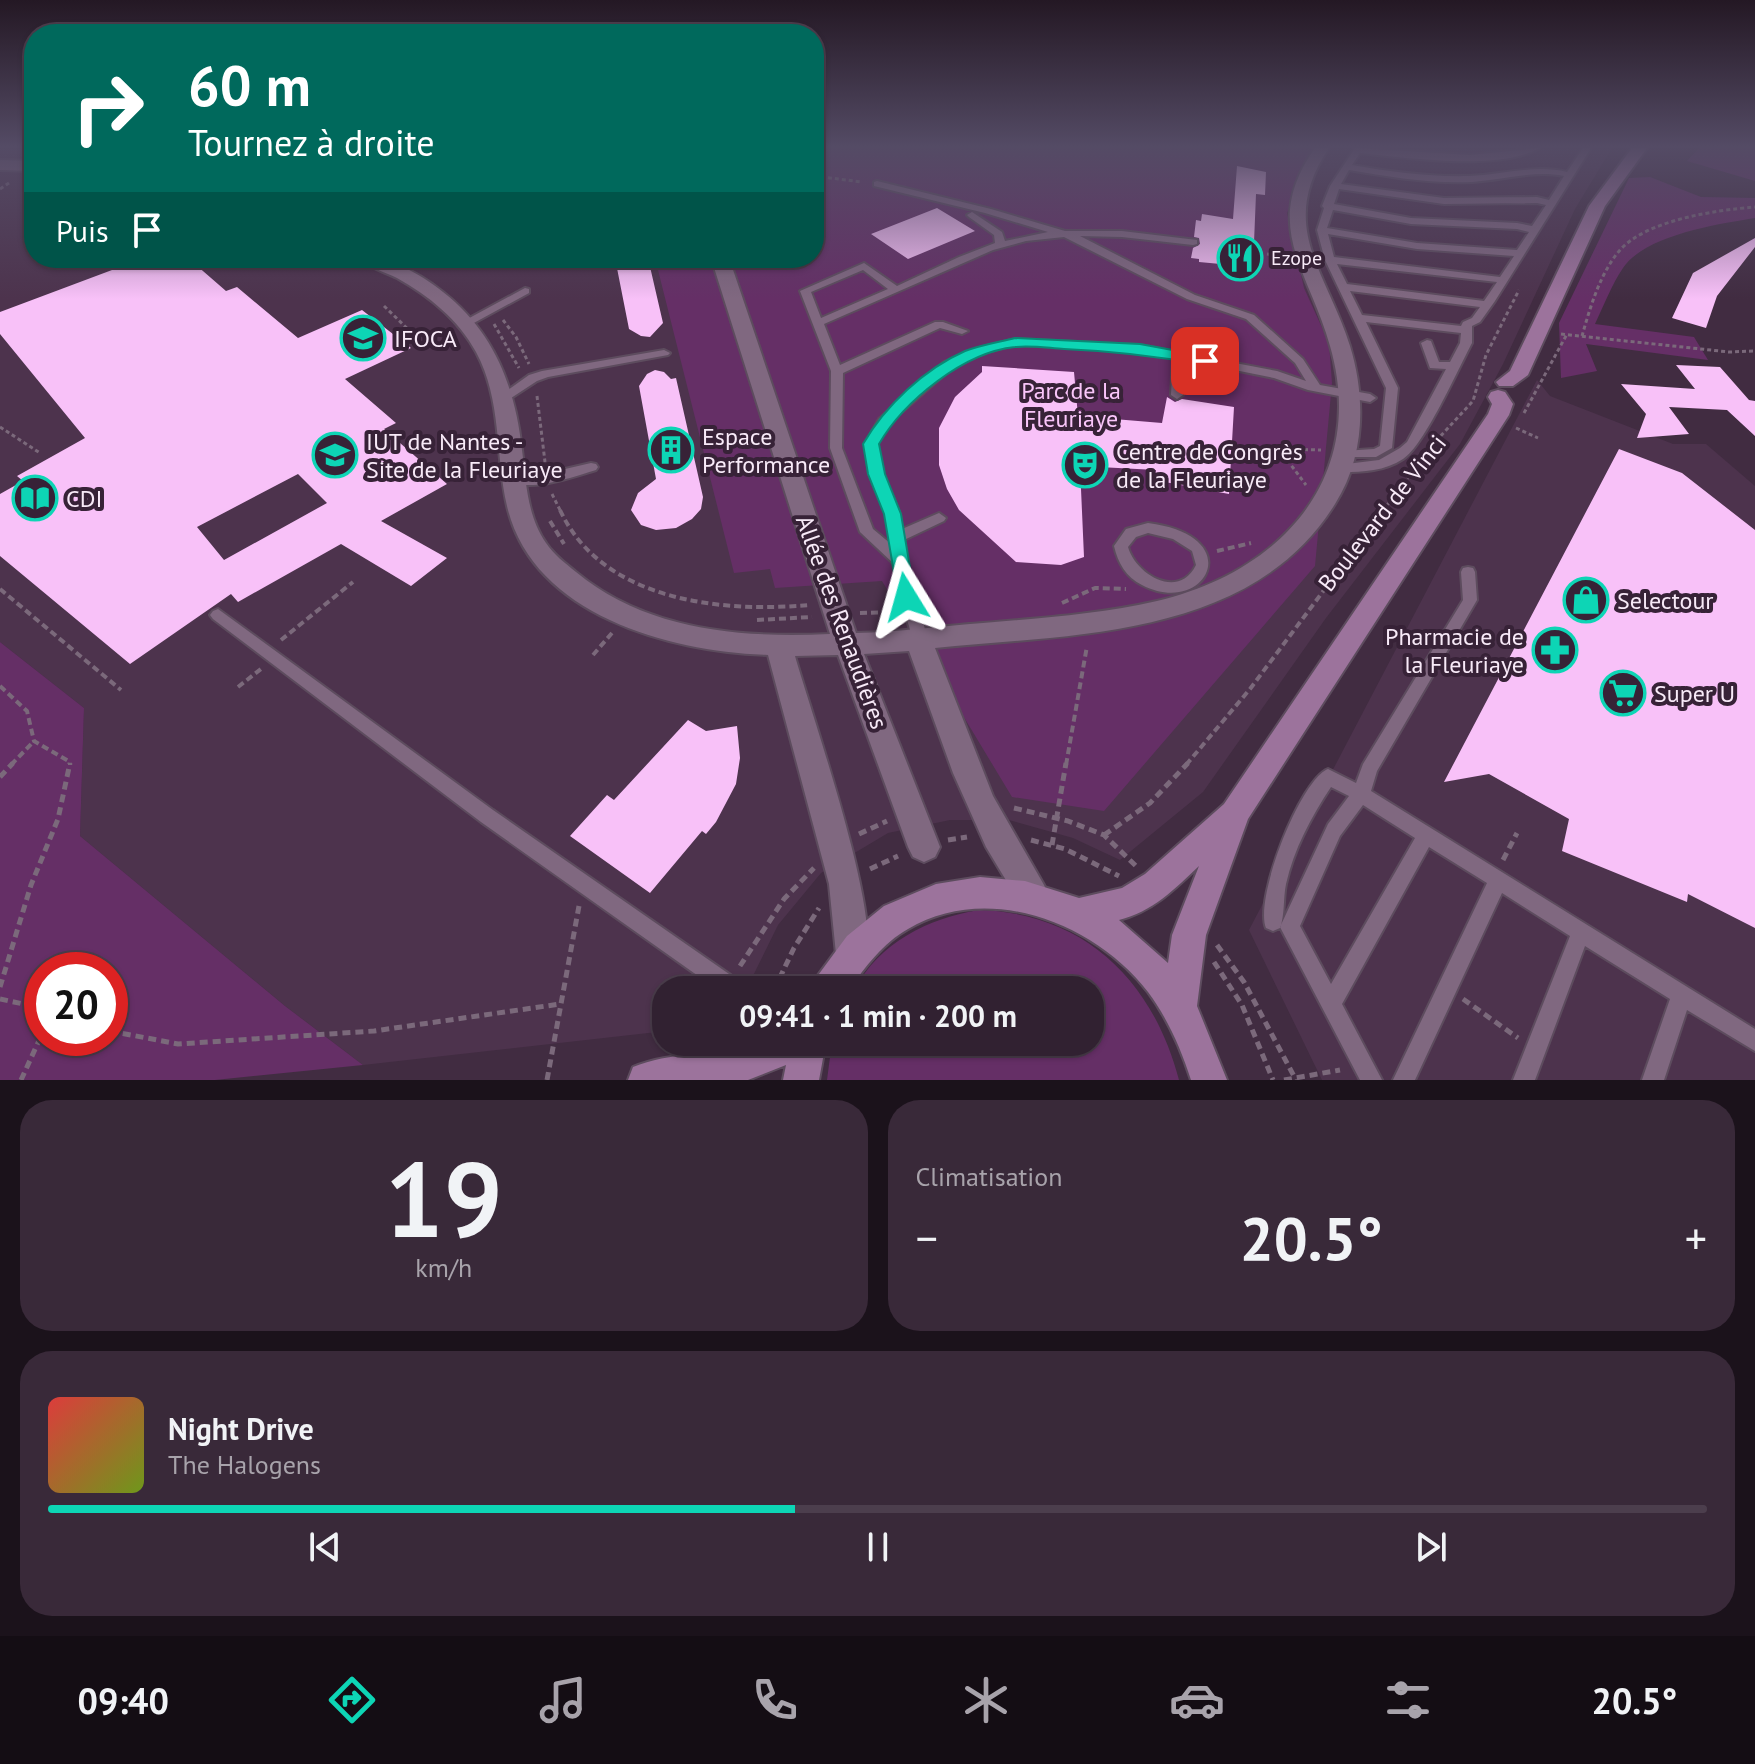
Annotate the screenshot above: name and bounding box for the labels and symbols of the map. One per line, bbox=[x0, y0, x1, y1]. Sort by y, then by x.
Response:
restaurant icon: Ezope bbox=[1216, 234, 1264, 282]
place label: Ezope bbox=[1271, 245, 1322, 271]
school or university icon: IFOCA bbox=[339, 314, 387, 362]
place label: IFOCA bbox=[394, 323, 457, 354]
pin bbox=[1171, 327, 1239, 395]
park label: Parc de la Fleuriaye bbox=[1021, 375, 1121, 434]
place label: Espace Performance bbox=[702, 421, 830, 480]
place label: IUT de Nantes - Site de la Fleuriaye bbox=[366, 426, 563, 485]
building icon: Espace Performance bbox=[647, 426, 695, 474]
street label: Boulevard de Vinci bbox=[1311, 428, 1453, 598]
school or university icon: IUT de Nantes - Site de la Fleuriaye bbox=[311, 431, 359, 479]
place label: Centre de Congrès de la Fleuriaye bbox=[1116, 436, 1303, 495]
theatre icon: Centre de Congrès de la Fleuriaye bbox=[1061, 441, 1109, 489]
library icon: CDI bbox=[11, 474, 59, 522]
place label: CDI bbox=[66, 483, 102, 514]
street label: Allée des Renaudières bbox=[789, 511, 895, 733]
position arrow bbox=[864, 555, 948, 639]
shop icon: Selectour bbox=[1562, 576, 1610, 624]
place label: Selectour bbox=[1617, 585, 1714, 616]
place label: Pharmacie de la Fleuriaye bbox=[1385, 621, 1524, 680]
pharmacy icon: Pharmacie de la Fleuriaye bbox=[1531, 626, 1579, 674]
supermarket icon: Super U bbox=[1599, 669, 1647, 717]
place label: Super U bbox=[1654, 678, 1735, 709]
speed limit sign: 20 bbox=[24, 952, 128, 1056]

